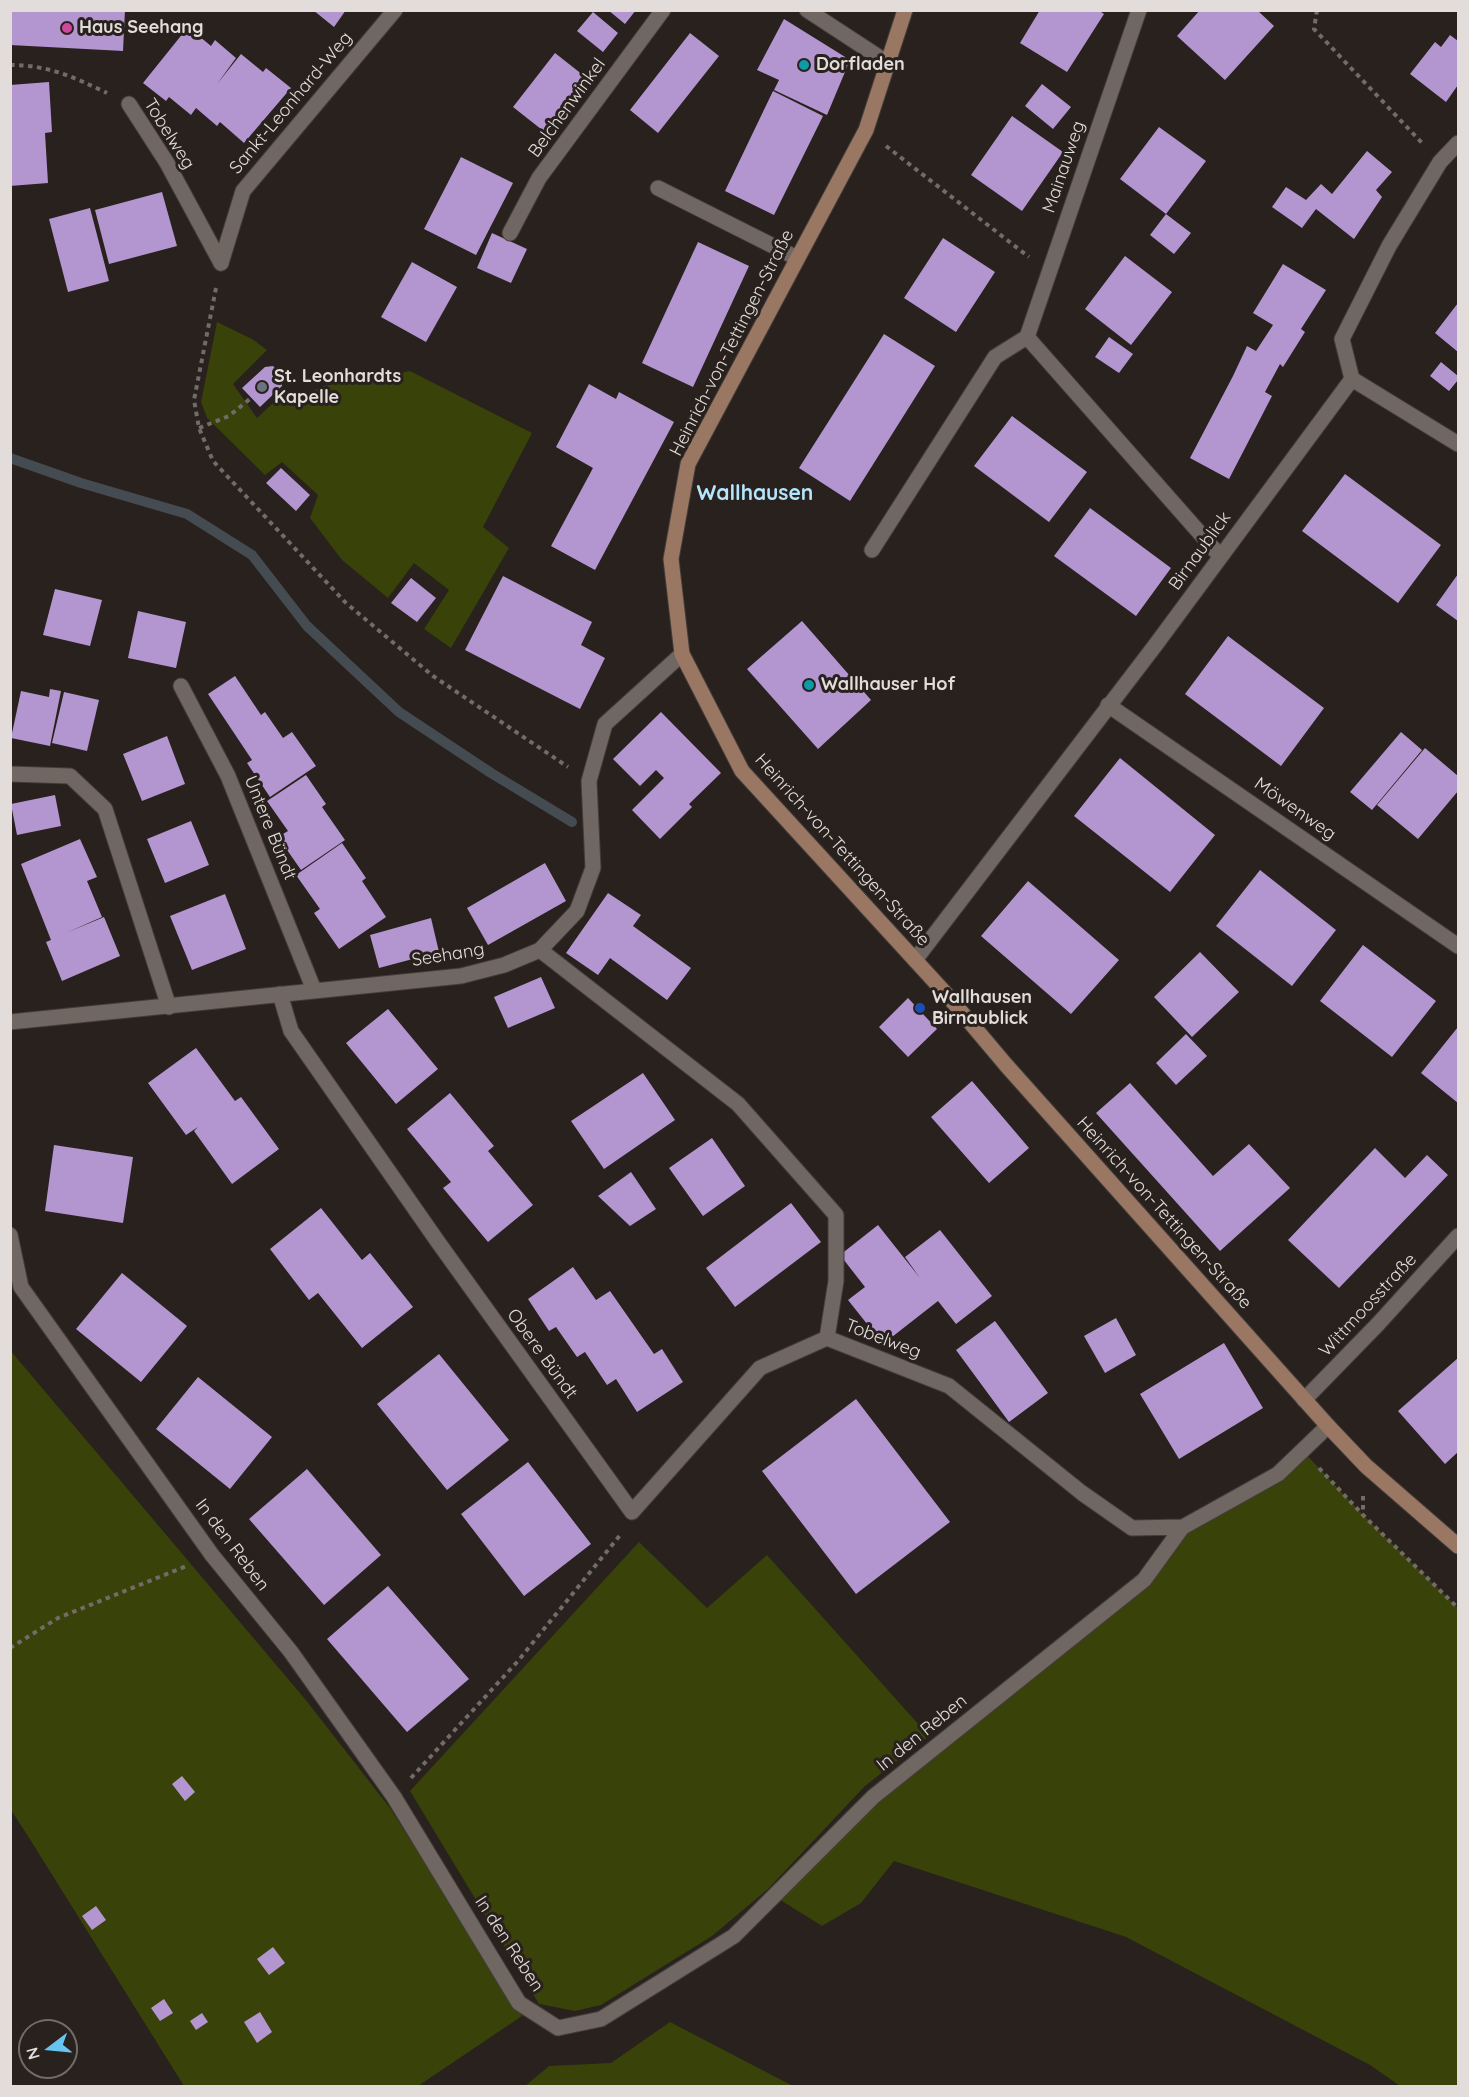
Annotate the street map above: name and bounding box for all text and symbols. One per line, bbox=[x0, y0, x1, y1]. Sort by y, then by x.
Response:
place label: Haus Seehang bbox=[79, 17, 203, 39]
marker: Haus Seehang bbox=[60, 21, 74, 35]
street label: Sankt-Leonhard-Weg bbox=[225, 27, 357, 179]
street label: Belchenwinkel bbox=[524, 54, 610, 162]
place label: Dorfladen bbox=[816, 54, 905, 76]
marker: Dorfladen bbox=[797, 58, 811, 72]
street label: Tobelweg bbox=[139, 95, 199, 173]
street label: Mainauweg bbox=[1038, 118, 1090, 216]
street label: Heinrich-von-Tettingen-Straße bbox=[665, 226, 799, 460]
place label: St. Leonhardts Kapelle bbox=[274, 366, 401, 409]
marker: St. Leonhardts Kapelle bbox=[255, 380, 269, 394]
district label: Wallhausen bbox=[697, 481, 813, 507]
street label: Birnaublick bbox=[1164, 508, 1236, 594]
place label: Wallhauser Hof bbox=[821, 674, 955, 696]
marker: Wallhauser Hof bbox=[802, 678, 816, 692]
street label: Heinrich-von-Tettingen-Straße bbox=[750, 749, 934, 951]
street label: Untere Bündt bbox=[239, 773, 301, 883]
street label: Möwenweg bbox=[1250, 773, 1340, 845]
street label: Seehang bbox=[410, 939, 486, 971]
place label: Wallhausen Birnaublick bbox=[932, 987, 1032, 1030]
marker: Wallhausen Birnaublick bbox=[913, 1001, 927, 1015]
street label: Heinrich-von-Tettingen-Straße bbox=[1072, 1112, 1256, 1314]
street label: Wittmoosstraße bbox=[1315, 1249, 1421, 1361]
street label: Obere Bündt bbox=[502, 1305, 582, 1403]
street label: Tobelweg bbox=[842, 1315, 924, 1363]
street label: In den Reben bbox=[190, 1495, 274, 1595]
street label: In den Reben bbox=[873, 1690, 971, 1776]
street label: In den Reben bbox=[470, 1892, 548, 1996]
north arrow bbox=[18, 2019, 78, 2079]
text: N bbox=[21, 2045, 44, 2062]

